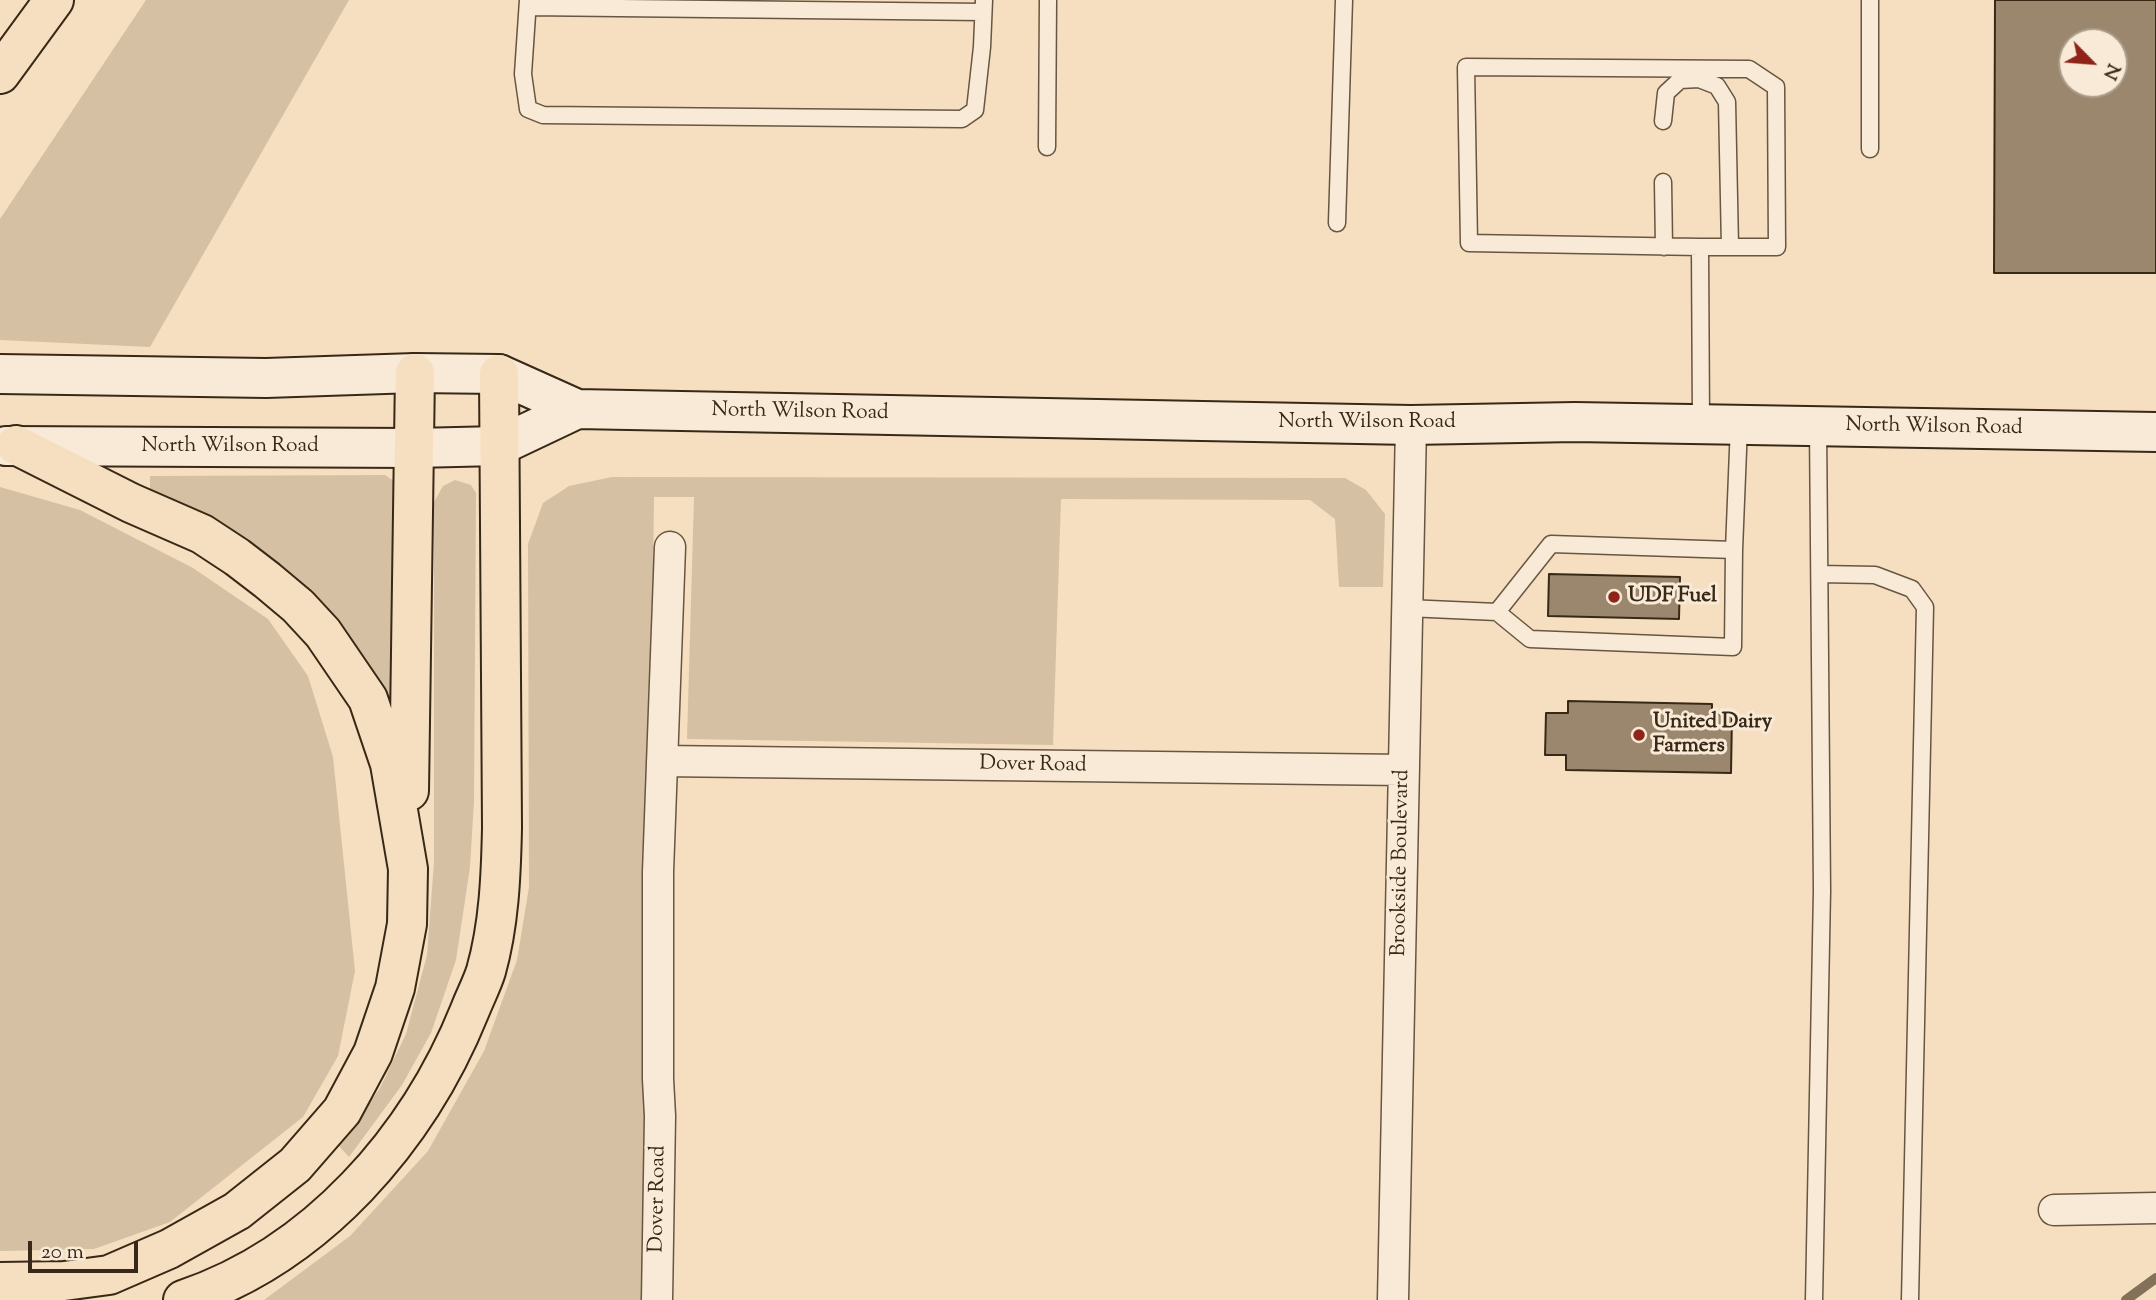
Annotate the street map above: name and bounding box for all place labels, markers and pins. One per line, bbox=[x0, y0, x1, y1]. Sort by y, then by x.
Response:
place label: UDF Fuel bbox=[1628, 584, 1717, 610]
marker: UDF Fuel bbox=[1606, 589, 1622, 605]
place label: United Dairy Farmers bbox=[1653, 710, 1772, 760]
marker: United Dairy Farmers bbox=[1631, 727, 1647, 743]

